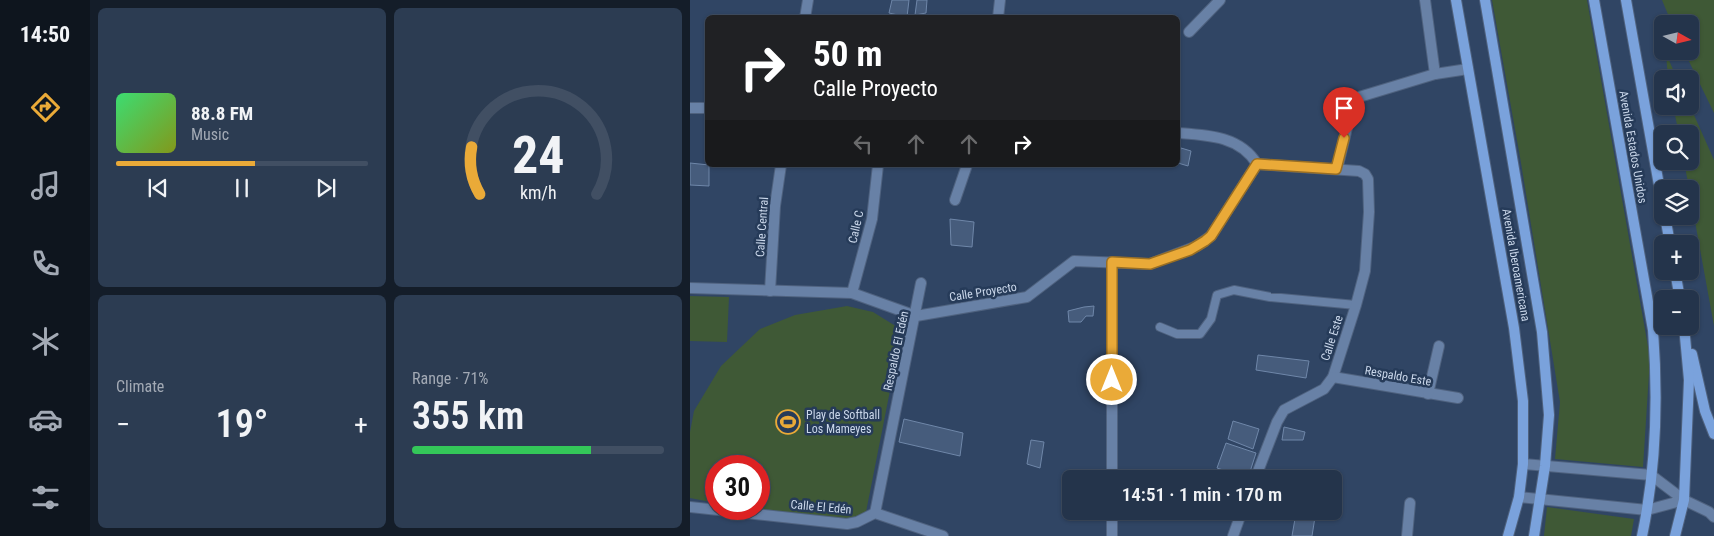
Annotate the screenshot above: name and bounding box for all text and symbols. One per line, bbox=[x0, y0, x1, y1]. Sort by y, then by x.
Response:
north arrow bbox=[1654, 15, 1699, 60]
map controls bbox=[1654, 15, 1699, 335]
text: 14:50 bbox=[20, 22, 70, 47]
text: 50 m bbox=[813, 34, 882, 75]
icon: right bbox=[730, 35, 795, 100]
button: sound bbox=[1654, 70, 1699, 115]
text: Calle Proyecto bbox=[813, 76, 938, 101]
pin bbox=[1323, 87, 1365, 138]
icon: directions bbox=[28, 90, 63, 125]
street label: Avenida Estados Unidos bbox=[1616, 90, 1650, 204]
icon: arrive bbox=[1330, 94, 1358, 122]
text: 88.8 FM bbox=[191, 102, 253, 125]
text: Music bbox=[191, 125, 229, 144]
text: 24 bbox=[512, 125, 564, 186]
button: search bbox=[1654, 125, 1699, 170]
icon: left bbox=[849, 130, 877, 158]
icon: ahead bbox=[902, 130, 930, 158]
icon: ahead bbox=[955, 130, 983, 158]
icon: right bbox=[1008, 130, 1036, 158]
icon: music bbox=[28, 168, 63, 203]
icon: previous bbox=[144, 174, 172, 202]
icon: pause bbox=[228, 174, 256, 202]
icon: next bbox=[312, 174, 340, 202]
button: layers bbox=[1654, 180, 1699, 225]
text: km/h bbox=[520, 182, 556, 203]
street label: Calle Central bbox=[753, 197, 771, 257]
street label: Avenida Iberoamericana bbox=[1499, 208, 1533, 323]
street label: Calle C bbox=[845, 209, 867, 245]
button: + bbox=[1654, 235, 1699, 280]
icon: phone bbox=[28, 246, 63, 281]
street label: Calle Proyecto bbox=[948, 280, 1018, 304]
button: − bbox=[1654, 290, 1699, 335]
street label: Respaldo El Edén bbox=[881, 310, 911, 392]
street label: Calle Este bbox=[1318, 313, 1346, 363]
icon: climate bbox=[28, 324, 63, 359]
position arrow bbox=[1085, 353, 1137, 405]
street label: Respaldo Este bbox=[1364, 363, 1433, 389]
text: Range · 71% bbox=[412, 369, 488, 388]
text: Climate bbox=[116, 377, 164, 396]
text: 355 km bbox=[412, 394, 524, 438]
icon: car bbox=[28, 402, 63, 437]
text: 19° bbox=[216, 402, 268, 446]
text: − bbox=[116, 408, 130, 441]
text: + bbox=[354, 408, 368, 441]
place label: Play de Softball Los Mameyes bbox=[806, 408, 880, 436]
sports icon: Play de Softball Los Mameyes bbox=[775, 409, 801, 435]
speed limit sign: 30 bbox=[705, 455, 770, 520]
icon: filters bbox=[28, 480, 63, 515]
text: 14:51 · 1 min · 170 m bbox=[1122, 483, 1282, 506]
street label: Calle El Edén bbox=[790, 497, 852, 517]

